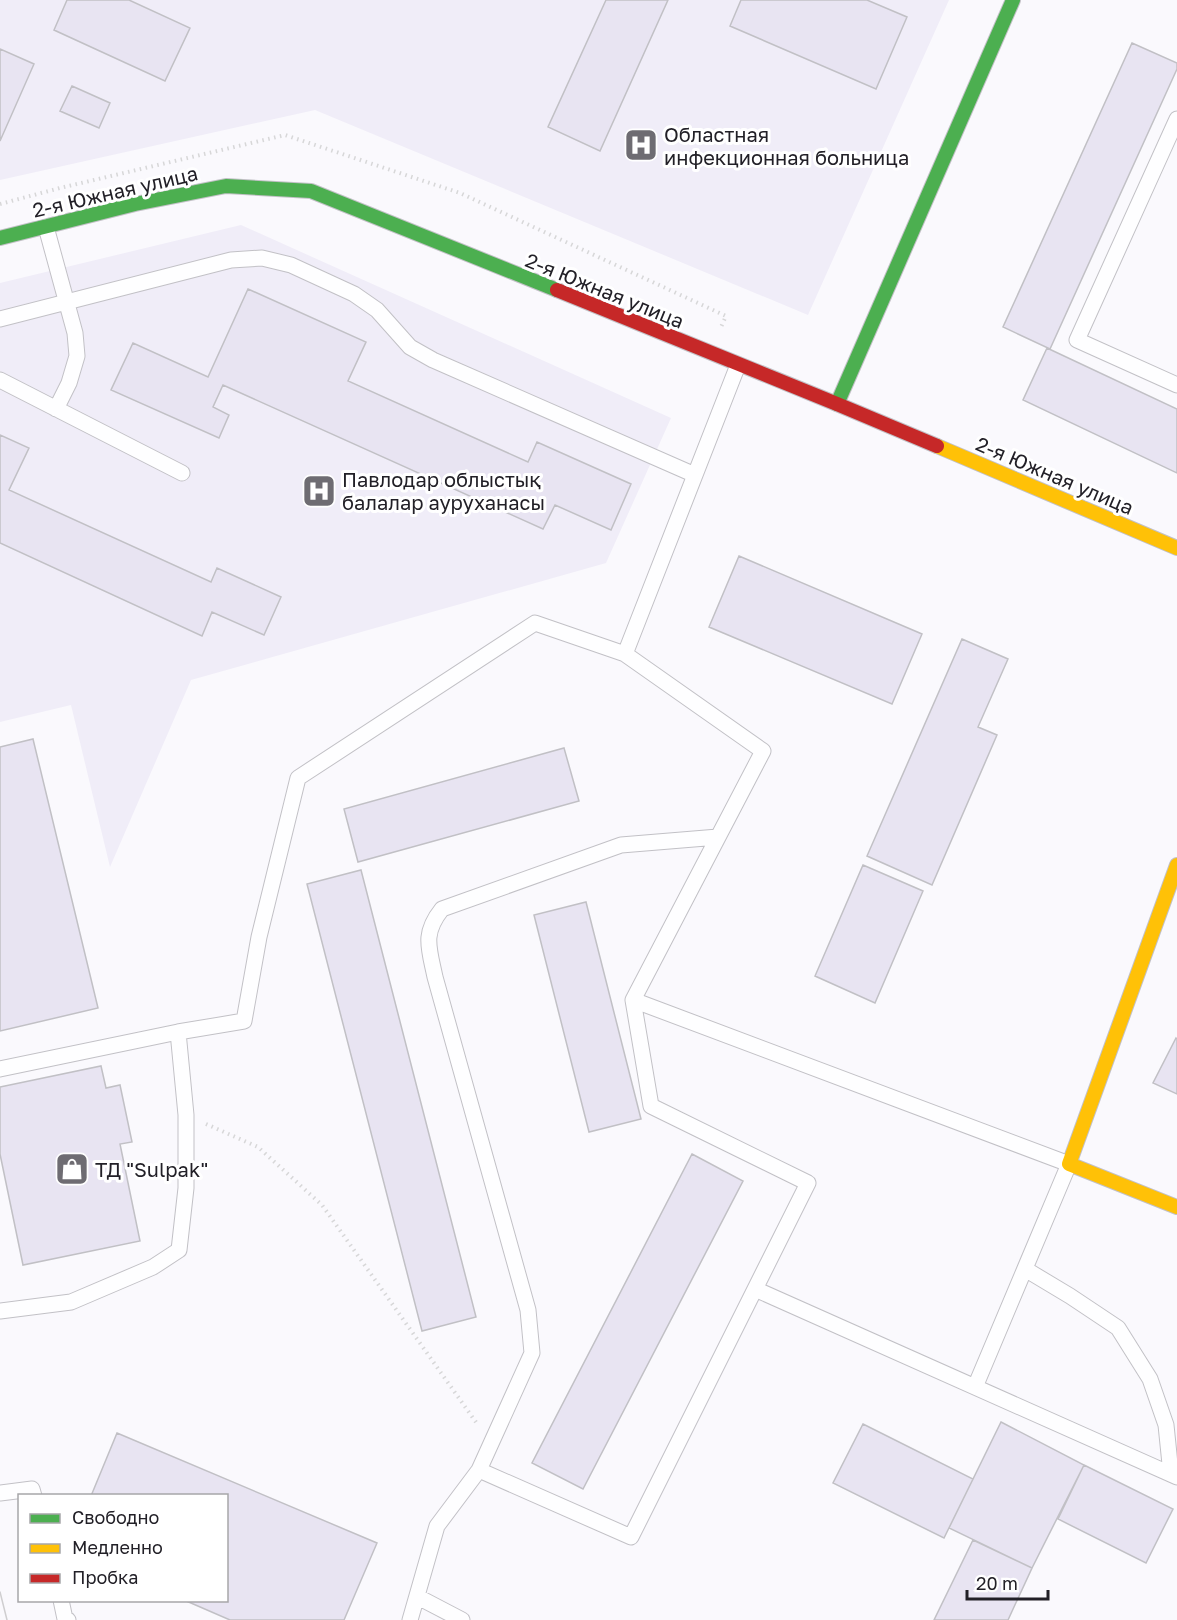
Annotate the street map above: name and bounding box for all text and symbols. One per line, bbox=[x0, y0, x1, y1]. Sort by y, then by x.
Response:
place label: Областная инфекционная больница bbox=[664, 122, 909, 169]
hospital icon: Областная инфекционная больница bbox=[623, 127, 659, 163]
street label: 2-я Южная улица bbox=[30, 160, 200, 222]
street label: 2-я Южная улица bbox=[522, 247, 688, 333]
street label: 2-я Южная улица bbox=[973, 431, 1137, 519]
place label: Павлодар облыстық балалар ауруханасы bbox=[342, 467, 545, 514]
hospital icon: Павлодар облыстық балалар ауруханасы bbox=[301, 473, 337, 509]
shop icon: ТД "Sulpak" bbox=[54, 1151, 90, 1187]
place label: ТД "Sulpak" bbox=[95, 1157, 208, 1181]
legend bbox=[18, 1494, 228, 1602]
text: Свободно bbox=[72, 1506, 159, 1528]
text: Медленно bbox=[72, 1536, 163, 1558]
scale bar bbox=[967, 1563, 1048, 1601]
text: Пробка bbox=[72, 1566, 138, 1588]
text: 20 m bbox=[976, 1572, 1018, 1594]

